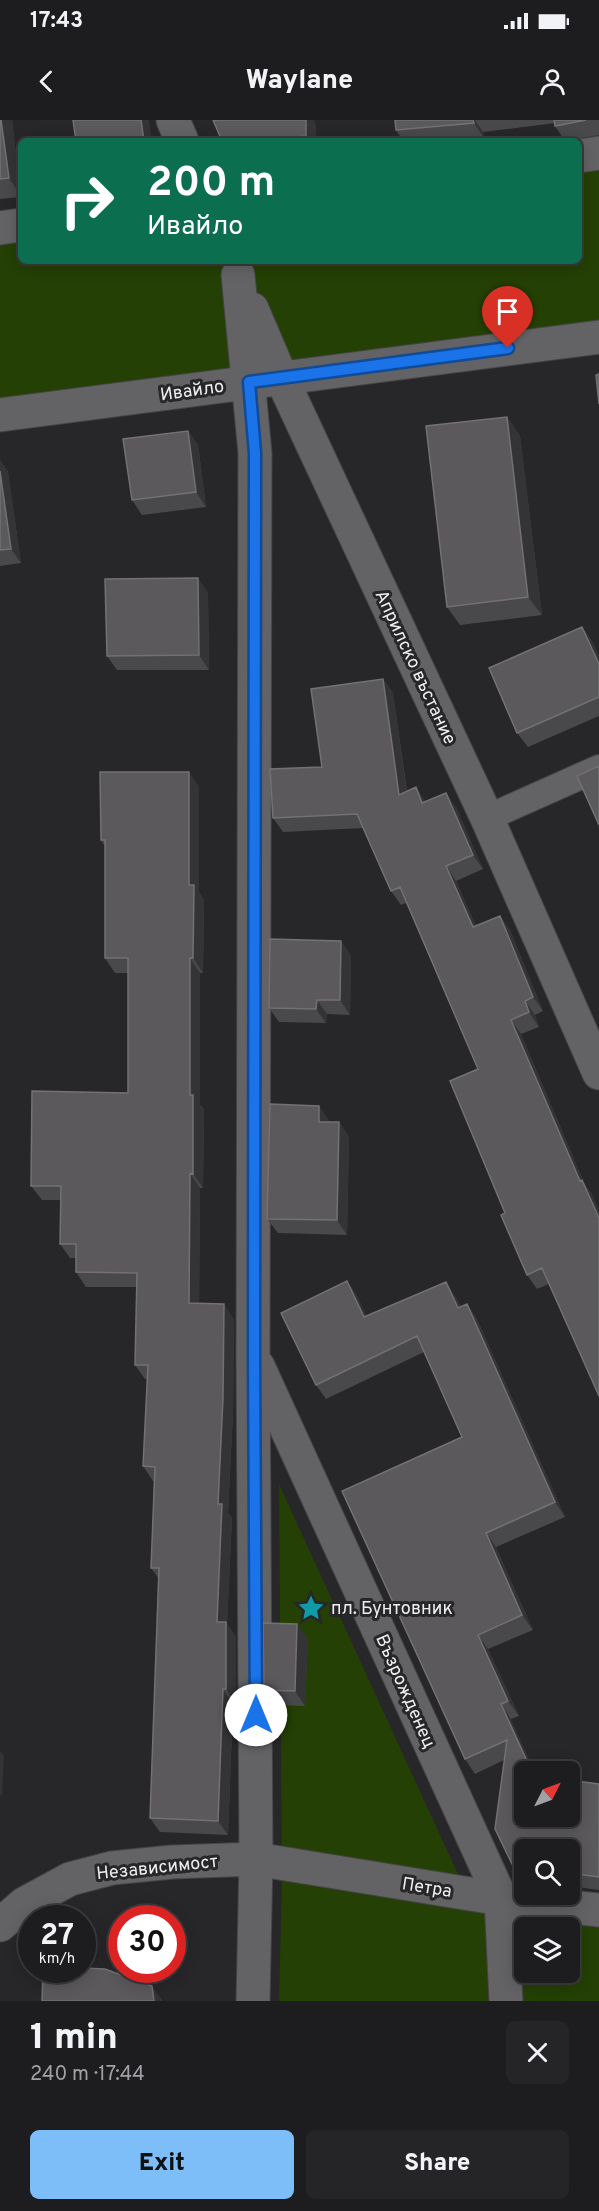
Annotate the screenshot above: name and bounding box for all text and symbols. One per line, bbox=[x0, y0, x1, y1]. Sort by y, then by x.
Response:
text: 17:43 bbox=[30, 8, 83, 35]
text: Waylane bbox=[246, 64, 353, 98]
icon: back bbox=[30, 65, 63, 98]
icon: person bbox=[536, 65, 569, 98]
text: 200 m bbox=[147, 158, 275, 211]
icon: right bbox=[48, 162, 126, 240]
text: Ивайло bbox=[147, 210, 243, 244]
pin bbox=[482, 286, 533, 348]
icon: arrive bbox=[491, 295, 524, 328]
street label: Ивайло bbox=[159, 376, 226, 407]
street label: Априлско въстание bbox=[369, 587, 461, 749]
place icon: пл. Бунтовник bbox=[296, 1593, 326, 1623]
place label: пл. Бунтовник bbox=[331, 1598, 453, 1621]
street label: Възрожденец bbox=[369, 1631, 440, 1752]
position arrow bbox=[224, 1683, 288, 1747]
north arrow bbox=[514, 1761, 580, 1827]
map controls bbox=[514, 1761, 580, 1983]
button: search bbox=[514, 1839, 580, 1905]
street label: Независимост bbox=[95, 1851, 219, 1886]
street label: Петра bbox=[400, 1873, 453, 1904]
speed limit sign: 30 bbox=[108, 1905, 186, 1983]
button: layers bbox=[514, 1917, 580, 1983]
text: 27 bbox=[40, 1918, 74, 1955]
text: km/h bbox=[39, 1950, 75, 1969]
text: 1 min bbox=[30, 2016, 118, 2062]
button: close bbox=[506, 2021, 569, 2084]
text: 240 m · 17:44 bbox=[30, 2062, 145, 2088]
button: Exit bbox=[30, 2130, 294, 2199]
button: Share bbox=[306, 2130, 569, 2199]

